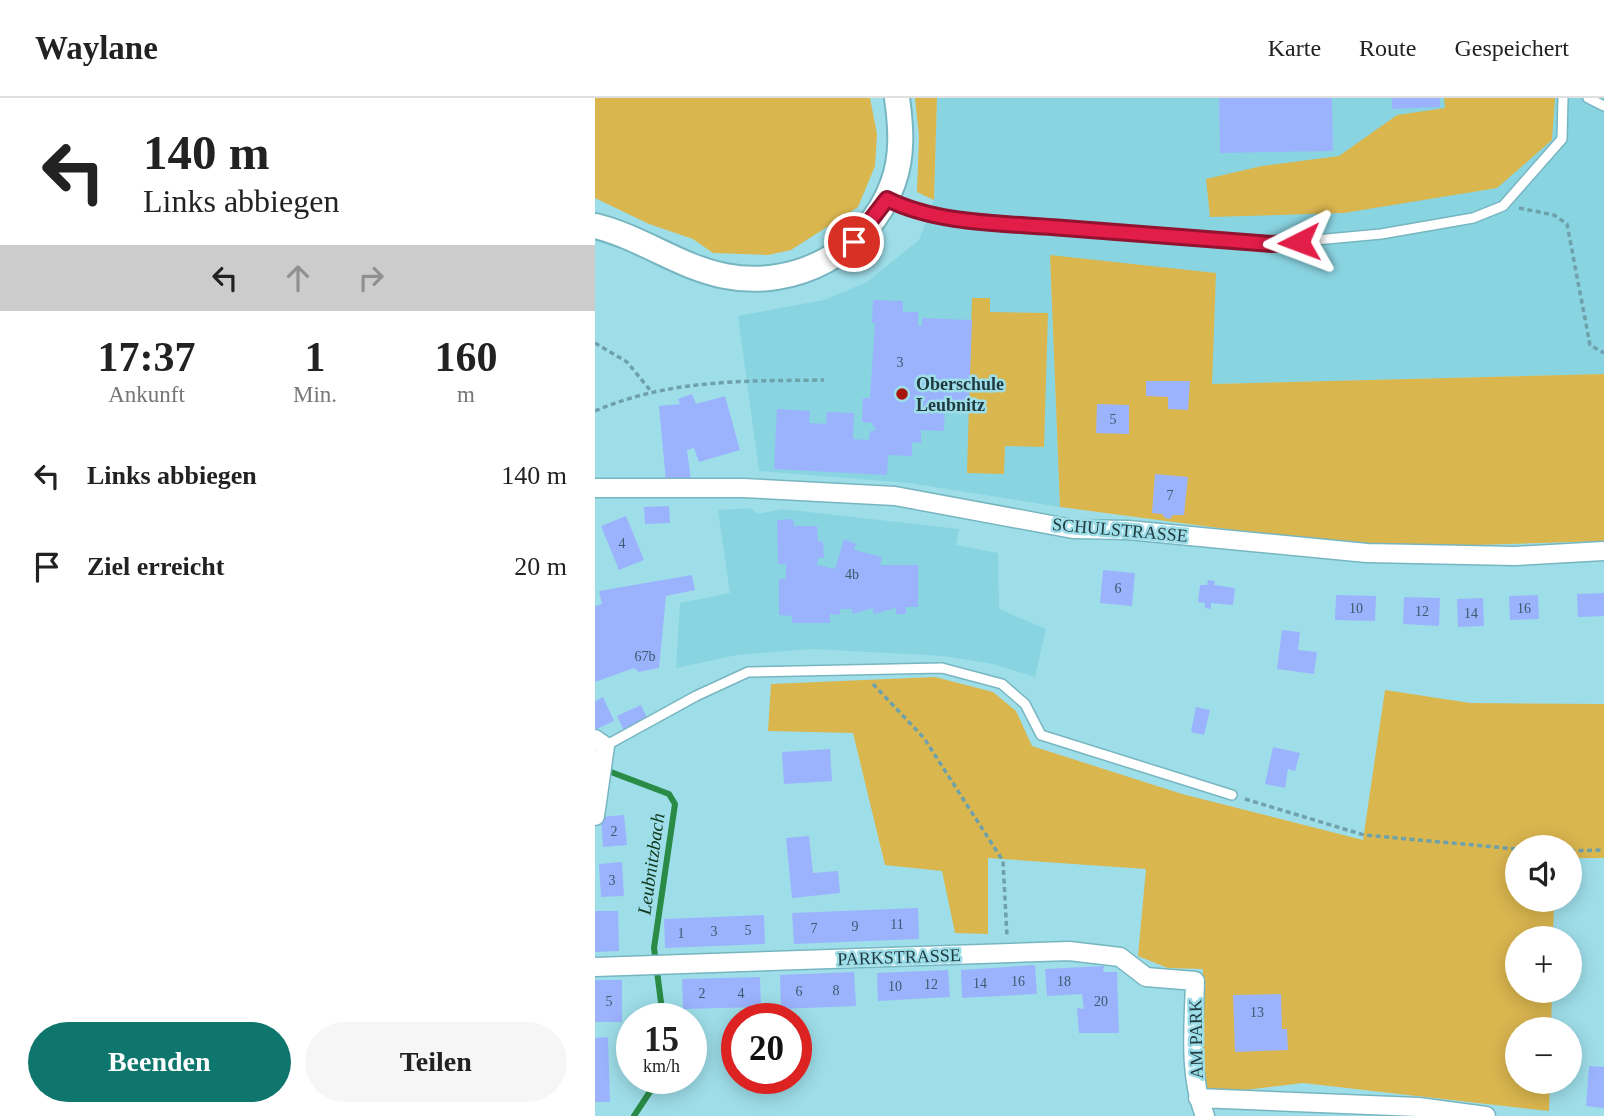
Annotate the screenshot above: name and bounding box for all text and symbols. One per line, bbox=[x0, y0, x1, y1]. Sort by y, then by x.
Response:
text: Waylane bbox=[35, 30, 158, 66]
text: Karte bbox=[1268, 35, 1321, 61]
text: Route bbox=[1359, 35, 1416, 61]
text: Gespeichert bbox=[1454, 35, 1569, 61]
text: 140 m bbox=[143, 125, 270, 180]
icon: left bbox=[28, 126, 119, 217]
text: Links abbiegen bbox=[143, 183, 339, 219]
position arrow bbox=[1262, 205, 1336, 279]
pin bbox=[824, 212, 884, 272]
icon: arrive bbox=[835, 223, 873, 261]
icon: left bbox=[206, 259, 244, 297]
icon: ahead bbox=[279, 259, 317, 297]
icon: right bbox=[352, 259, 390, 297]
text: 17:37 bbox=[97, 334, 195, 380]
text: 1 bbox=[304, 334, 325, 380]
text: 160 bbox=[435, 334, 498, 380]
house number: 3 bbox=[897, 355, 904, 370]
place label: Oberschule Leubnitz bbox=[916, 374, 1004, 415]
text: Ankunft bbox=[108, 382, 185, 407]
text: Min. bbox=[293, 382, 337, 407]
text: m bbox=[457, 382, 475, 407]
marker: Oberschule Leubnitz bbox=[894, 386, 910, 402]
house number: 5 bbox=[1110, 412, 1117, 427]
icon: left bbox=[28, 457, 66, 495]
text: Links abbiegen bbox=[87, 461, 257, 490]
text: 140 m bbox=[501, 461, 567, 490]
house number: 7 bbox=[1167, 488, 1174, 503]
street label: SCHULSTRASSE bbox=[1051, 514, 1189, 546]
house number: 4 bbox=[619, 536, 626, 551]
icon: arrive bbox=[28, 548, 66, 586]
text: Ziel erreicht bbox=[87, 552, 224, 581]
text: 20 m bbox=[514, 552, 567, 581]
house number: 4b bbox=[845, 567, 859, 582]
house number: 6 bbox=[1115, 581, 1122, 596]
house number: 10 bbox=[1349, 601, 1363, 616]
house number: 16 bbox=[1517, 601, 1531, 616]
house number: 12 bbox=[1415, 604, 1429, 619]
house number: 14 bbox=[1464, 606, 1478, 621]
house number: 67b bbox=[635, 649, 656, 664]
water label: Leubnitzbach bbox=[633, 812, 669, 917]
house number: 2 bbox=[611, 824, 618, 839]
map controls bbox=[1505, 835, 1582, 1094]
button: sound bbox=[1505, 835, 1582, 912]
house number: 3 bbox=[609, 873, 616, 888]
house number: 11 bbox=[890, 917, 904, 932]
house number: 9 bbox=[852, 919, 859, 934]
house number: 7 bbox=[811, 921, 818, 936]
house number: 5 bbox=[745, 923, 752, 938]
house number: 3 bbox=[711, 924, 718, 939]
house number: 1 bbox=[678, 926, 685, 941]
button: + bbox=[1505, 926, 1582, 1003]
street label: PARKSTRASSE bbox=[837, 945, 961, 969]
house number: 16 bbox=[1011, 974, 1025, 989]
house number: 18 bbox=[1057, 974, 1071, 989]
house number: 14 bbox=[973, 976, 987, 991]
house number: 12 bbox=[924, 977, 938, 992]
house number: 10 bbox=[888, 979, 902, 994]
house number: 8 bbox=[833, 983, 840, 998]
house number: 6 bbox=[796, 984, 803, 999]
house number: 2 bbox=[699, 986, 706, 1001]
house number: 4 bbox=[738, 986, 745, 1001]
house number: 5 bbox=[606, 994, 613, 1009]
house number: 20 bbox=[1094, 994, 1108, 1009]
street label: AM PARK bbox=[1185, 999, 1207, 1079]
speed limit sign: 20 bbox=[721, 1003, 812, 1094]
house number: 13 bbox=[1250, 1005, 1264, 1020]
button: − bbox=[1505, 1017, 1582, 1094]
text: 15 bbox=[644, 1020, 679, 1059]
button: Beenden bbox=[28, 1022, 291, 1102]
button: Teilen bbox=[305, 1022, 567, 1102]
text: km/h bbox=[643, 1056, 680, 1076]

